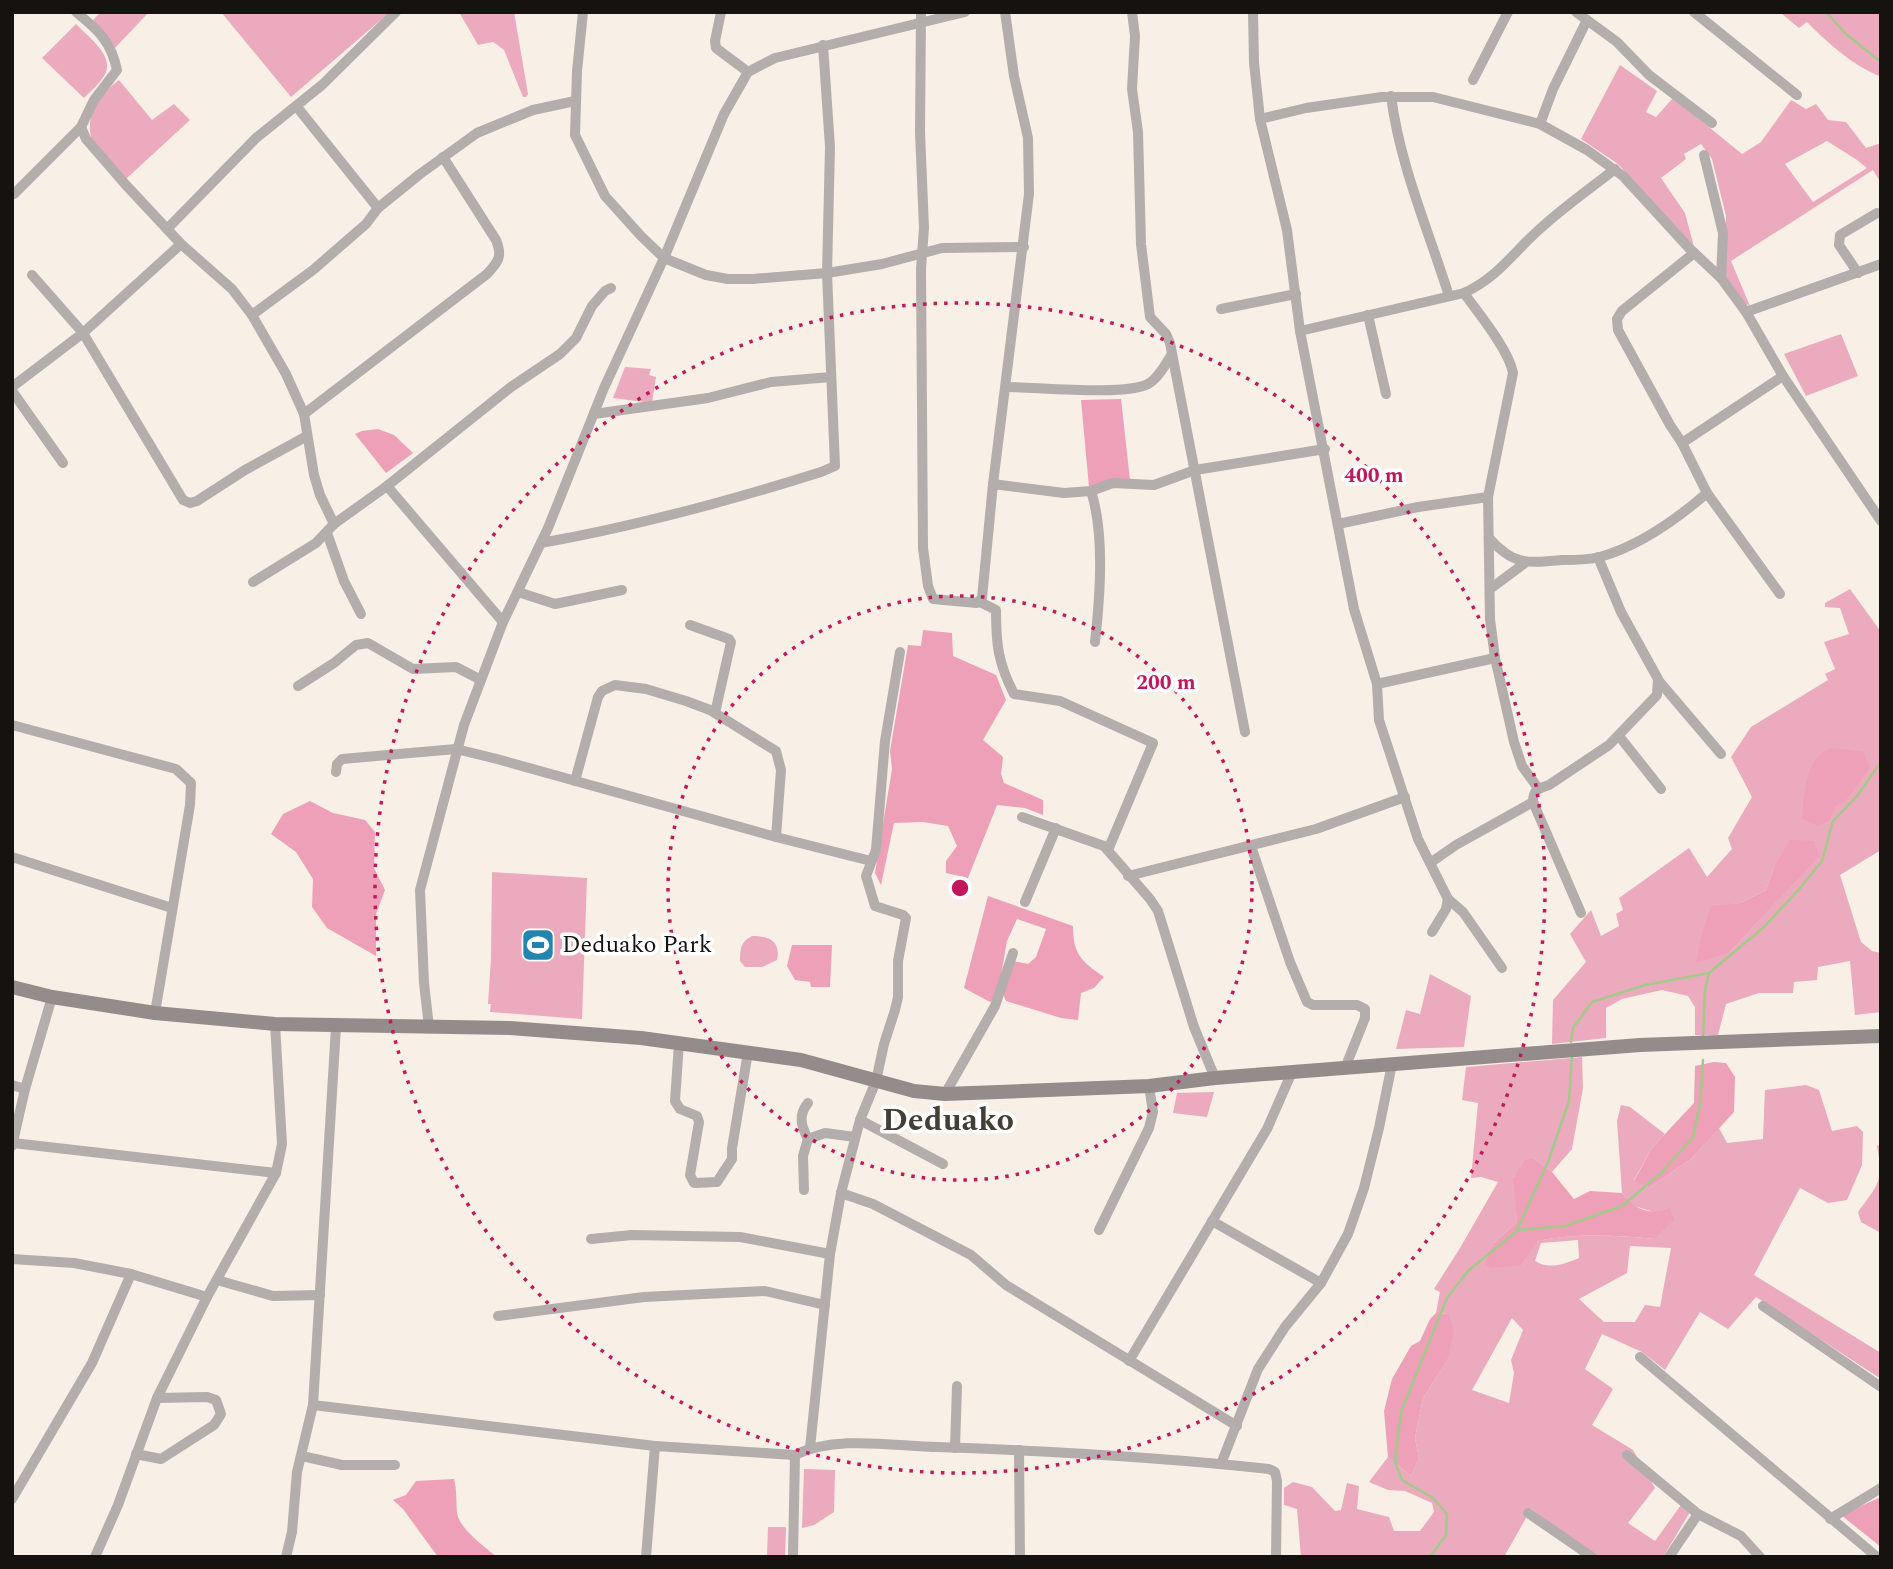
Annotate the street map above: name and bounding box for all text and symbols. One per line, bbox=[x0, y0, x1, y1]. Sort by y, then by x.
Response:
text: 400 m bbox=[1344, 460, 1404, 492]
text: 200 m bbox=[1136, 667, 1196, 699]
centre of rings bbox=[948, 876, 972, 900]
sports icon: Deduako Park bbox=[519, 926, 557, 964]
place label: Deduako Park bbox=[562, 927, 712, 963]
district label: Deduako bbox=[882, 1096, 1014, 1145]

